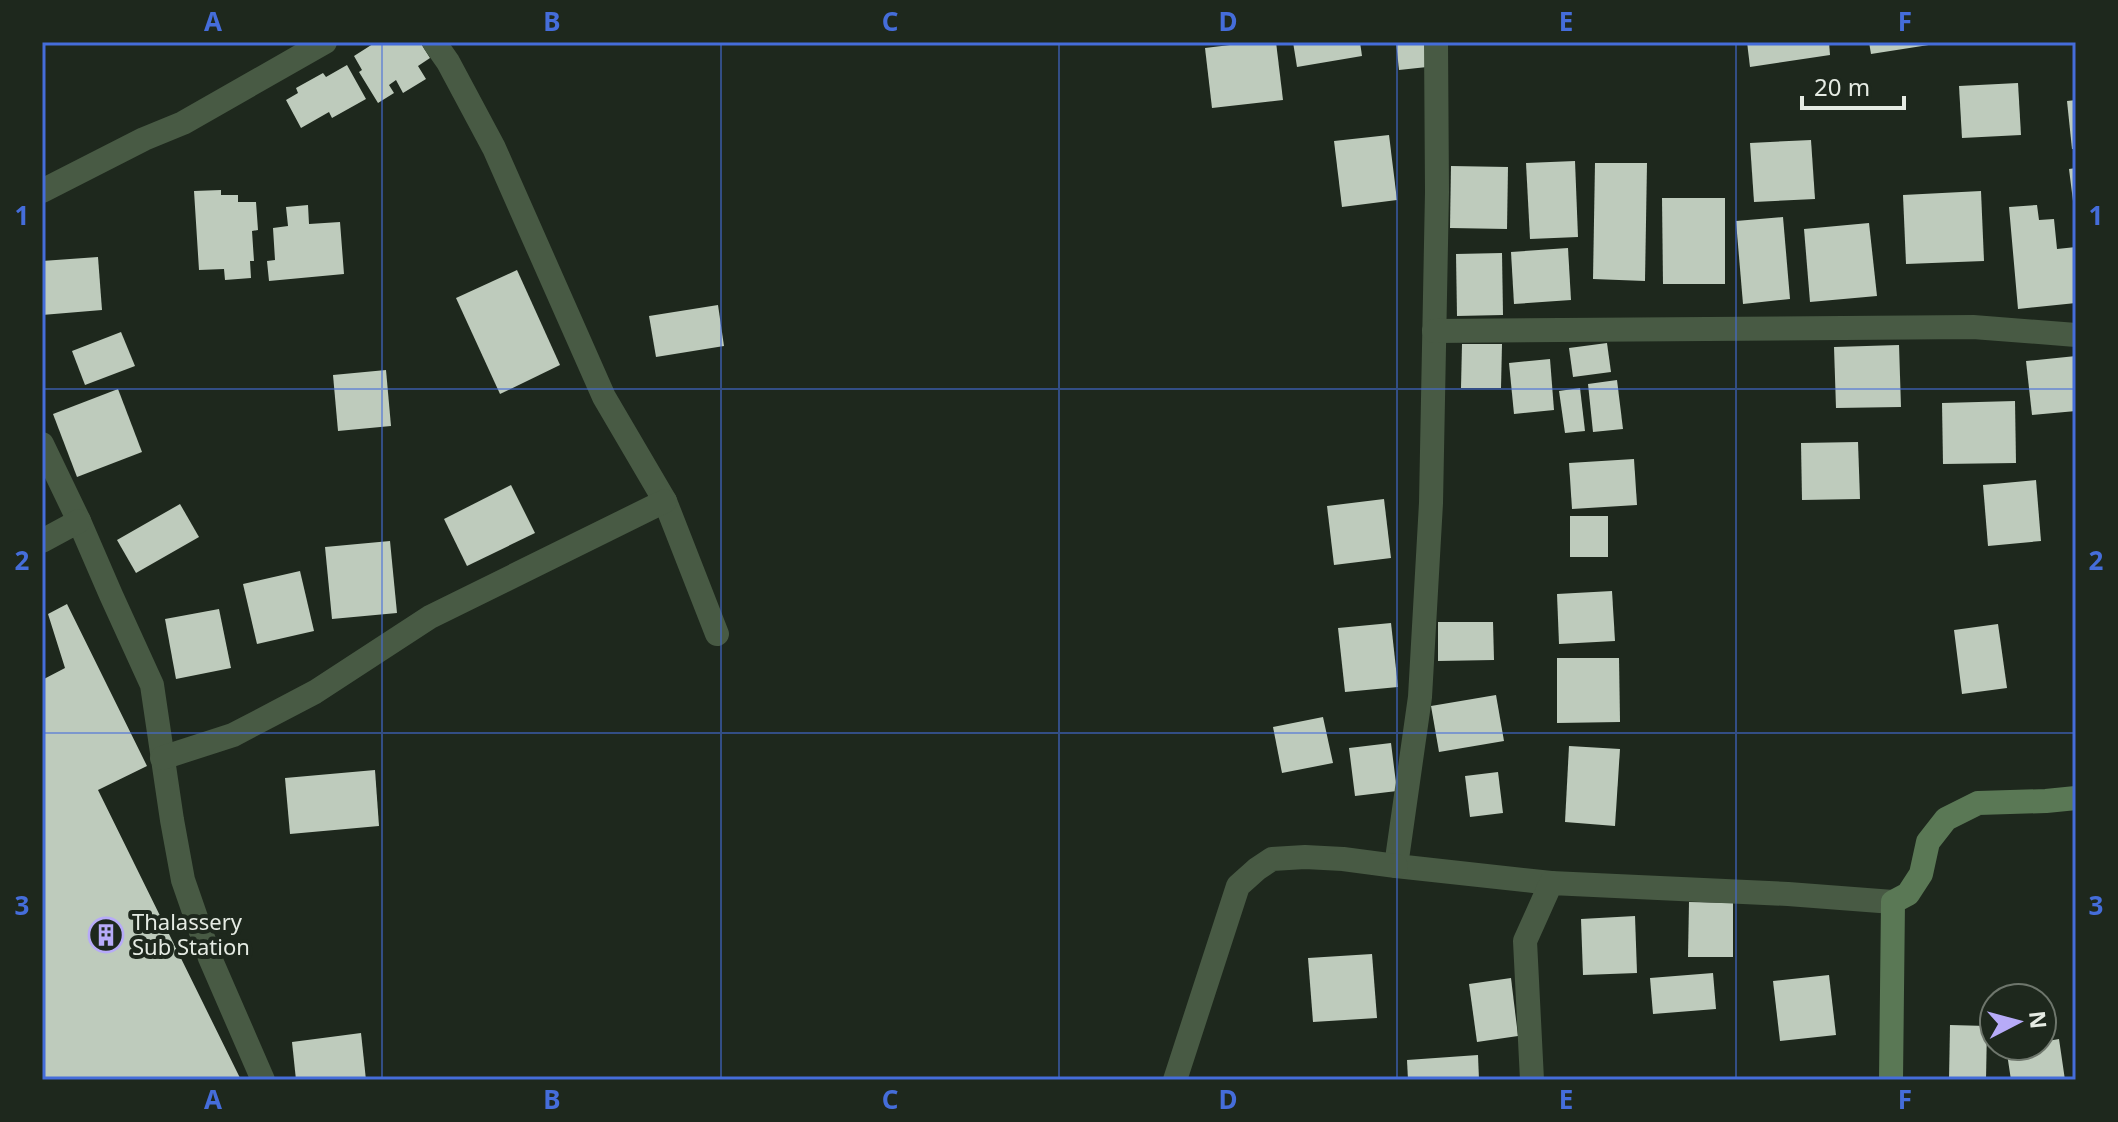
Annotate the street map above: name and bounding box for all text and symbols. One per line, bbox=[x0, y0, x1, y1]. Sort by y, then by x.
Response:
text: A bbox=[204, 3, 222, 39]
text: B bbox=[543, 3, 561, 39]
text: C bbox=[882, 3, 898, 39]
text: D bbox=[1218, 3, 1238, 39]
text: E bbox=[1559, 3, 1573, 39]
text: F bbox=[1898, 3, 1912, 39]
scale bar bbox=[1802, 60, 1904, 110]
text: 20 m bbox=[1814, 70, 1870, 103]
text: 1 bbox=[15, 197, 29, 233]
text: 1 bbox=[2089, 197, 2103, 233]
text: 2 bbox=[15, 542, 30, 578]
text: 2 bbox=[2089, 542, 2104, 578]
text: 3 bbox=[15, 887, 29, 923]
text: 3 bbox=[2089, 887, 2103, 923]
place label: Thalassery Sub Station bbox=[132, 906, 250, 961]
building icon: Thalassery Sub Station bbox=[87, 916, 125, 954]
north arrow bbox=[1978, 982, 2058, 1062]
text: N bbox=[2023, 1009, 2055, 1030]
text: A bbox=[204, 1081, 222, 1117]
text: B bbox=[543, 1081, 561, 1117]
text: C bbox=[882, 1081, 898, 1117]
text: D bbox=[1218, 1081, 1238, 1117]
text: E bbox=[1559, 1081, 1573, 1117]
text: F bbox=[1898, 1081, 1912, 1117]

